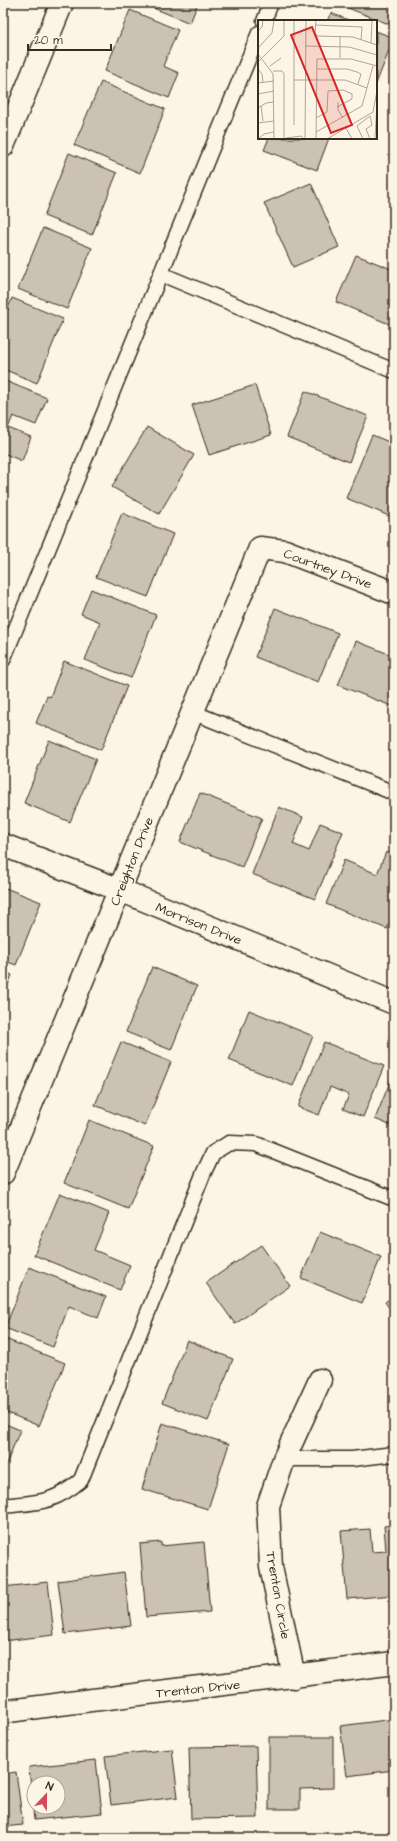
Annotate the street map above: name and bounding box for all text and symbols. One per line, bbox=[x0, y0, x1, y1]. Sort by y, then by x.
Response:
inset map bbox=[258, 20, 377, 139]
scale bar bbox=[28, 26, 111, 52]
text: 20 m bbox=[34, 32, 63, 49]
street label: Courtney Drive bbox=[281, 545, 374, 594]
street label: Creighton Drive bbox=[106, 814, 159, 909]
street label: Morrison Drive bbox=[153, 898, 244, 949]
street label: Trenton Circle bbox=[261, 1550, 295, 1640]
street label: Trenton Drive bbox=[155, 1676, 241, 1702]
north arrow bbox=[26, 1775, 66, 1815]
text: N bbox=[44, 1778, 56, 1794]

